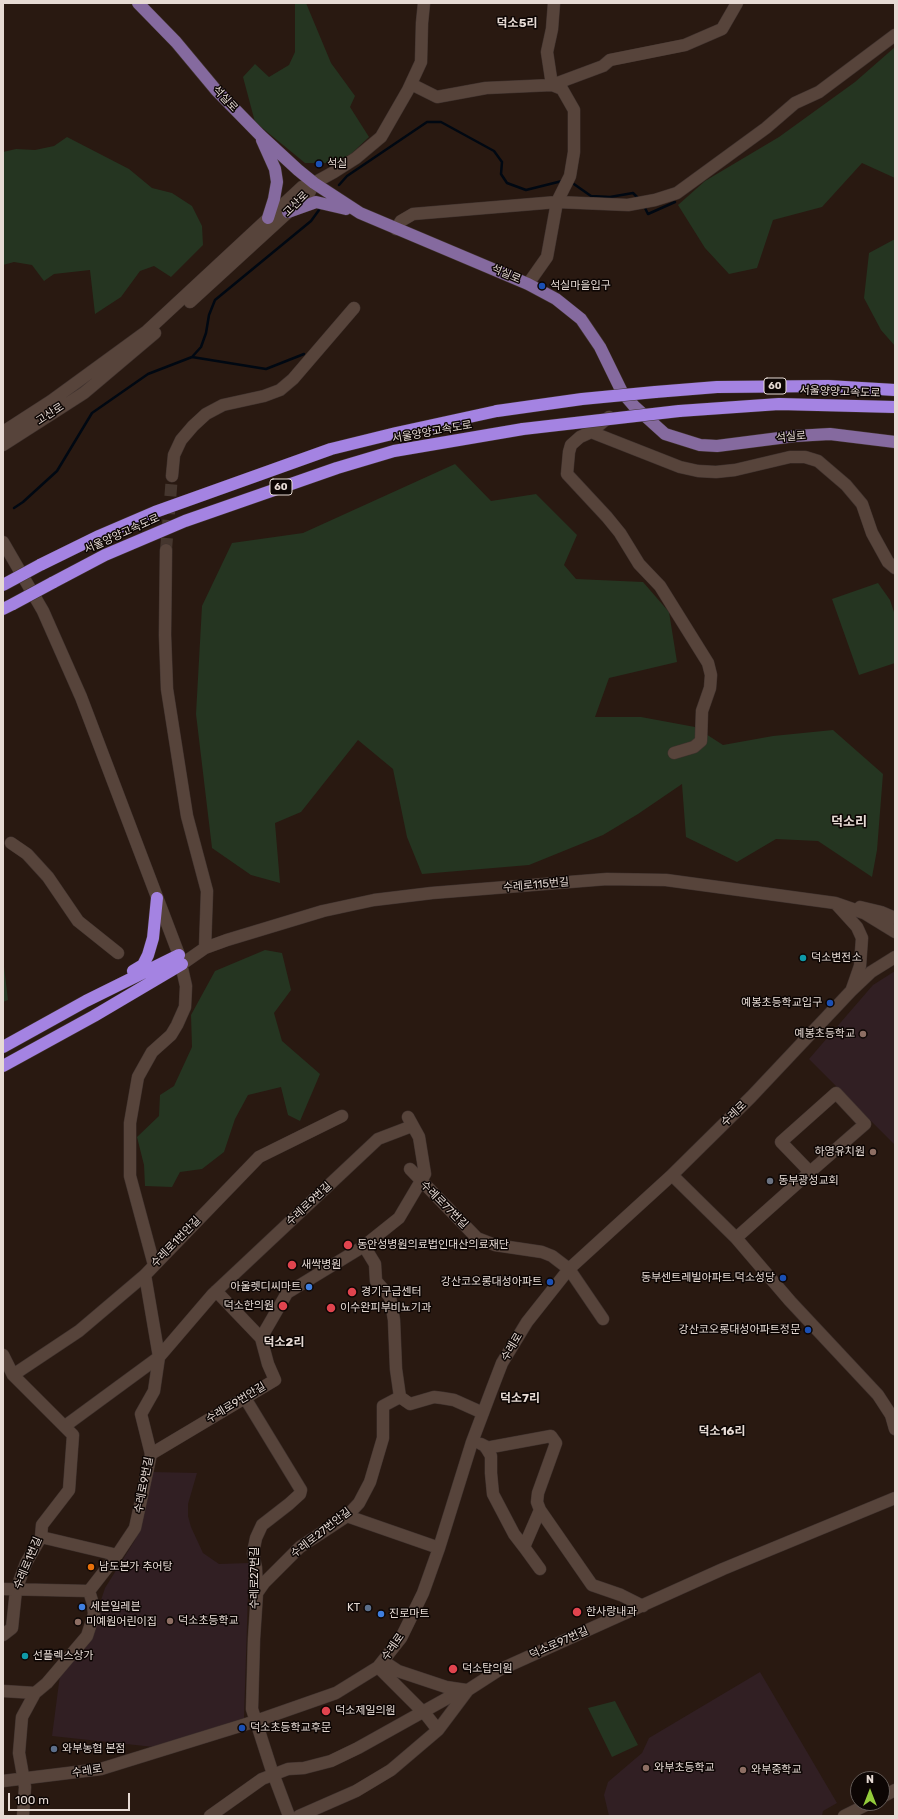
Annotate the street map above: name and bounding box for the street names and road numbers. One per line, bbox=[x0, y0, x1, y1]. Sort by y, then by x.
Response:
street label: 석실로 bbox=[210, 83, 240, 115]
street label: 고산로 bbox=[281, 189, 311, 219]
street label: 석실로 bbox=[489, 262, 523, 286]
road number: 60 bbox=[764, 378, 786, 394]
street label: 서울양양고속도로 bbox=[799, 384, 881, 400]
street label: 고산로 bbox=[34, 400, 66, 428]
street label: 서울양양고속도로 bbox=[391, 418, 473, 446]
street label: 석실로 bbox=[775, 429, 807, 445]
road number: 60 bbox=[270, 479, 292, 495]
street label: 서울양양고속도로 bbox=[82, 512, 162, 556]
street label: 수레로115번길 bbox=[502, 876, 570, 894]
street label: 수레로 bbox=[718, 1099, 750, 1129]
street label: 수레로77번길 bbox=[417, 1178, 471, 1232]
street label: 수레로9번길 bbox=[284, 1180, 334, 1228]
street label: 수레로1번안길 bbox=[149, 1214, 203, 1270]
street label: 수레로 bbox=[499, 1331, 525, 1363]
street label: 수레로9번안길 bbox=[204, 1380, 268, 1426]
street label: 수레로9번길 bbox=[132, 1456, 156, 1514]
street label: 수레로27번안길 bbox=[288, 1505, 354, 1561]
street label: 수레로1번길 bbox=[11, 1535, 45, 1591]
street label: 수레로27번길 bbox=[248, 1547, 262, 1609]
street label: 덕소로97번길 bbox=[528, 1624, 590, 1662]
street label: 수레로 bbox=[379, 1631, 407, 1663]
street label: 수레로 bbox=[71, 1762, 103, 1780]

